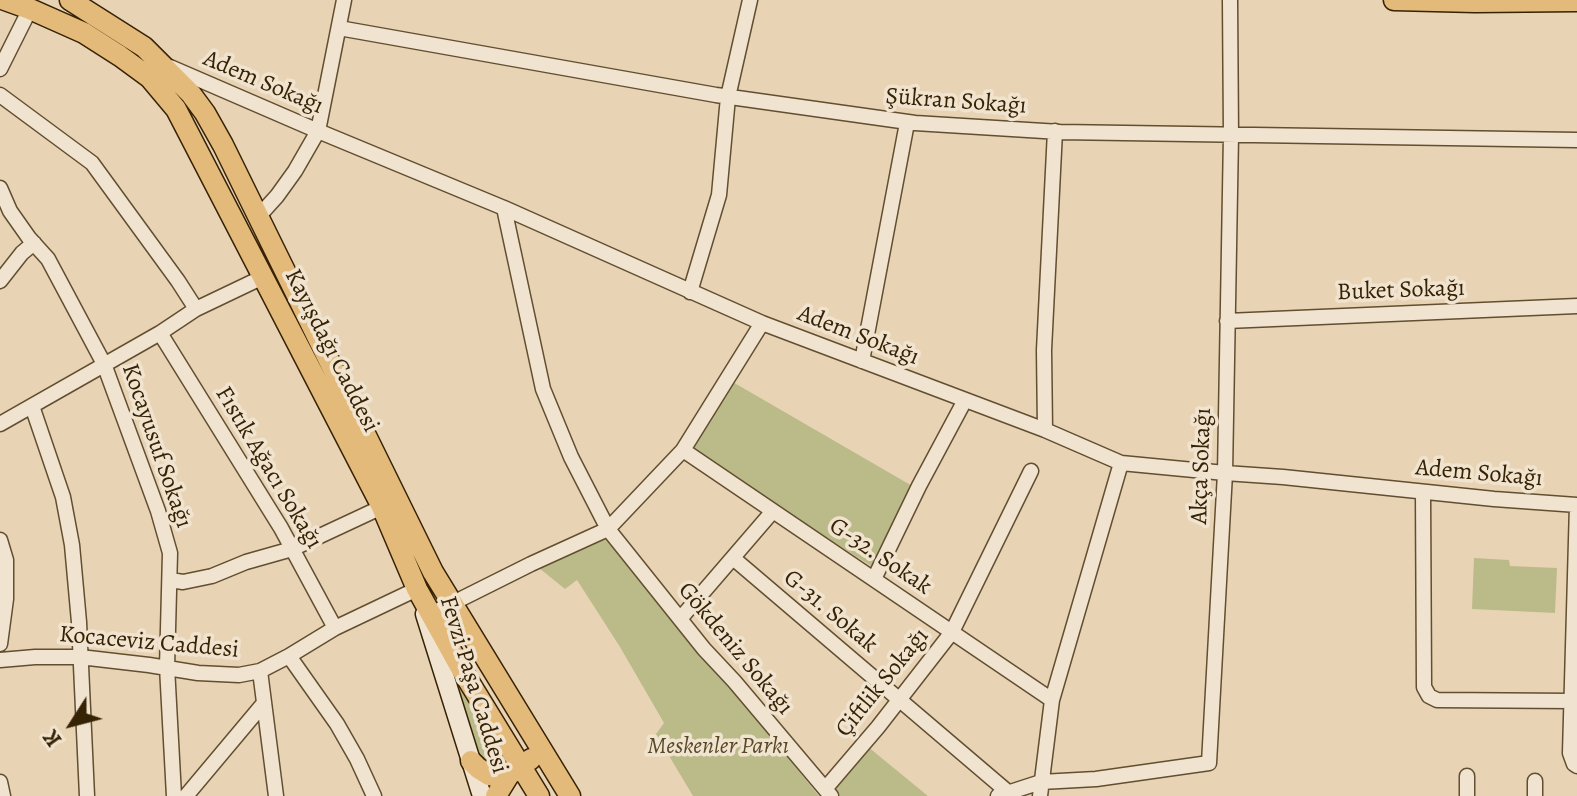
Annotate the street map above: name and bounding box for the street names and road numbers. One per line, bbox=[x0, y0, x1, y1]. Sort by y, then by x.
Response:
street label: Adem Sokağı bbox=[199, 45, 327, 121]
street label: Şükran Sokağı bbox=[885, 83, 1027, 121]
street label: Kayışdağı Caddesi bbox=[277, 265, 385, 437]
street label: Buket Sokağı bbox=[1337, 274, 1465, 308]
street label: Adem Sokağı bbox=[793, 300, 923, 372]
street label: Kocayusuf Sokağı bbox=[114, 360, 198, 532]
street label: Fıstık Ağacı Sokağı bbox=[208, 382, 328, 554]
street label: Akça Sokağı bbox=[1186, 407, 1218, 525]
street label: Adem Sokağı bbox=[1414, 454, 1544, 494]
street label: G-32. Sokak bbox=[823, 512, 937, 602]
street label: G-31. Sokak bbox=[777, 564, 883, 660]
street label: Gökdeniz Sokağı bbox=[671, 577, 799, 721]
street label: Fevzi Paşa Caddesi bbox=[432, 593, 514, 777]
street label: Kocaceviz Caddesi bbox=[58, 621, 240, 665]
street label: Çiftlik Sokağı bbox=[830, 623, 936, 743]

